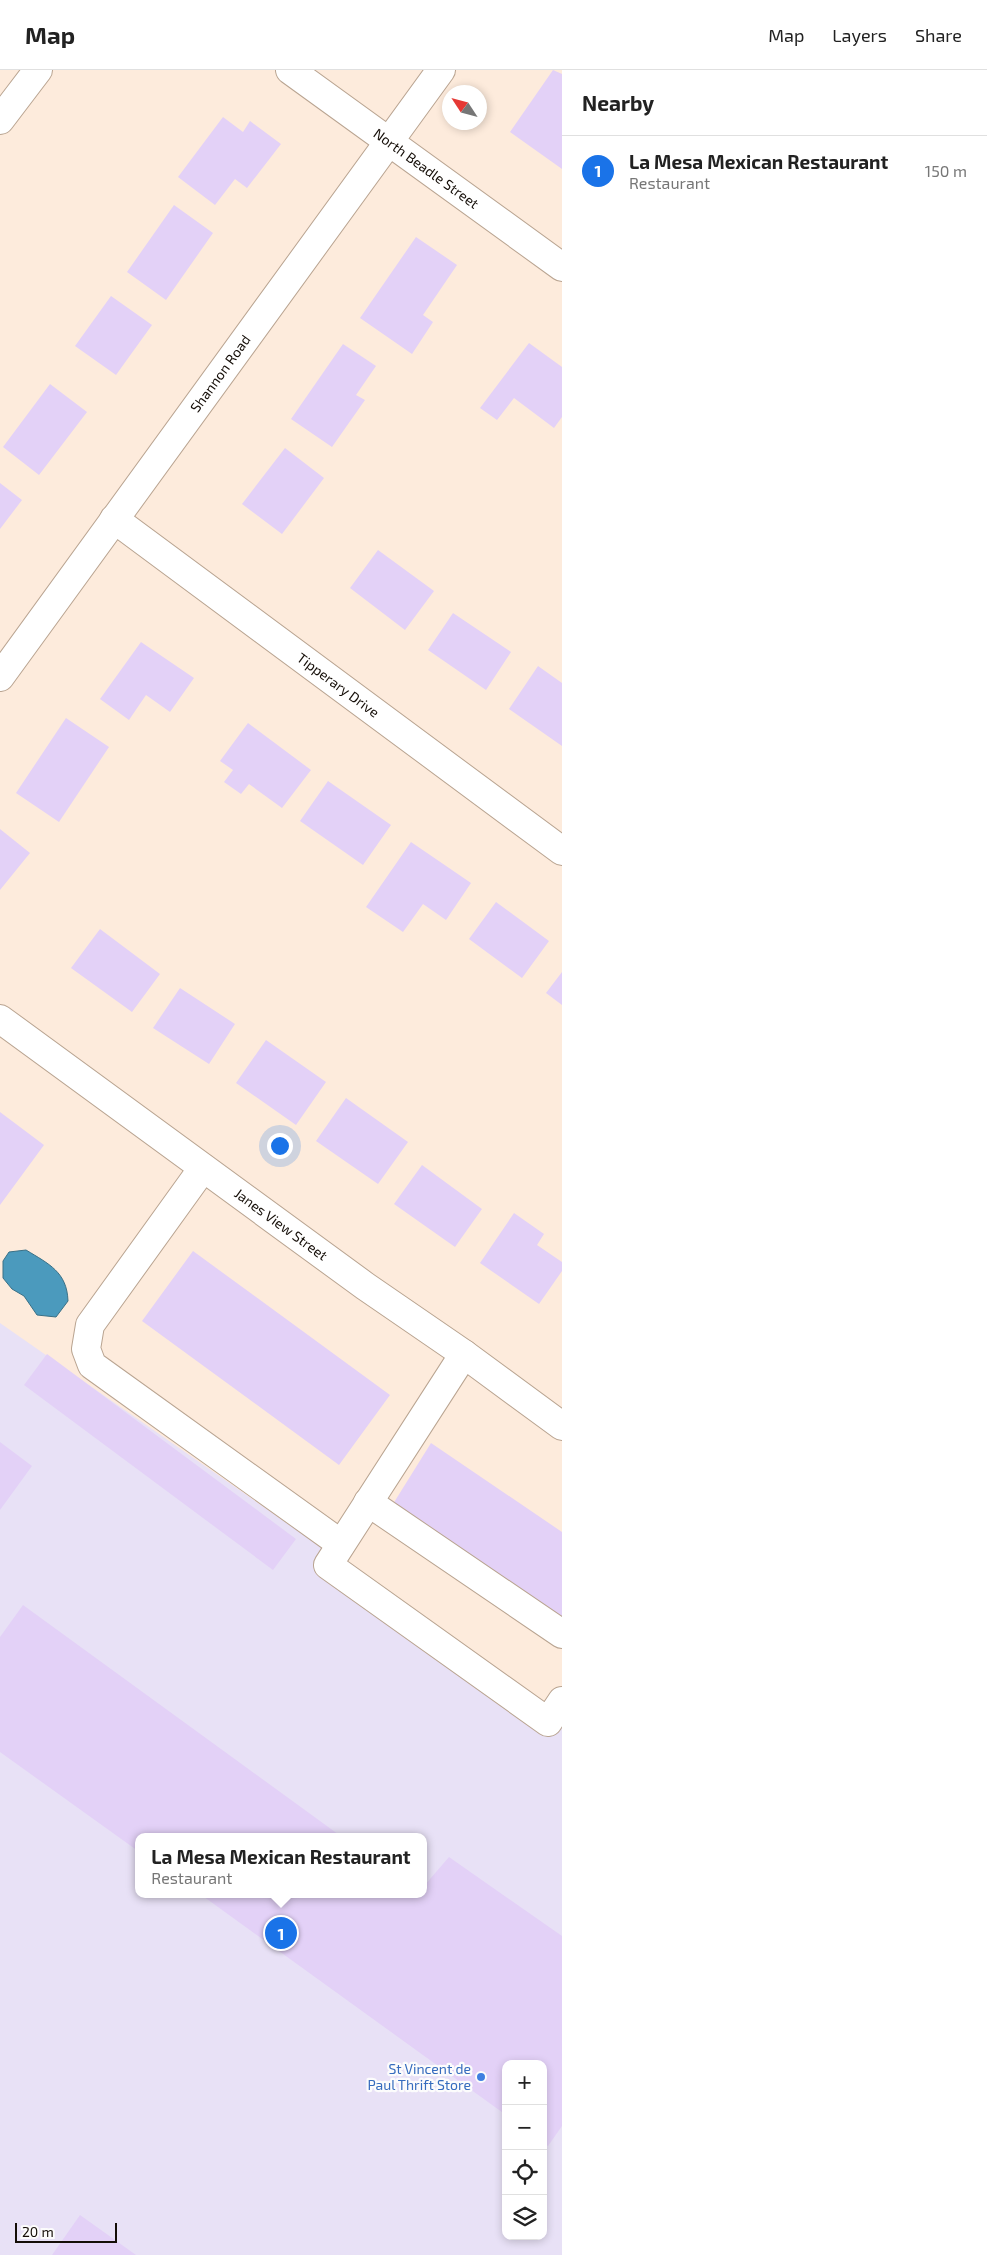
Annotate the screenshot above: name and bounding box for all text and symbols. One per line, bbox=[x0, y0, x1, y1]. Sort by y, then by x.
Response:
text: Map bbox=[25, 20, 75, 49]
text: Map bbox=[768, 24, 804, 46]
text: Layers bbox=[832, 24, 887, 46]
text: Share bbox=[915, 24, 962, 46]
north arrow bbox=[442, 85, 487, 130]
text: Nearby bbox=[582, 90, 654, 115]
street label: North Beadle Street bbox=[370, 124, 482, 212]
text: La Mesa Mexican Restaurant bbox=[629, 150, 888, 173]
text: 1 bbox=[595, 161, 601, 180]
text: 150 m bbox=[925, 161, 967, 180]
text: Restaurant bbox=[629, 173, 710, 192]
street label: Shannon Road bbox=[186, 331, 254, 415]
street label: Tipperary Drive bbox=[294, 649, 383, 721]
your location bbox=[267, 1133, 293, 1159]
street label: Janes View Street bbox=[231, 1184, 331, 1264]
popup bbox=[135, 1833, 427, 1898]
text: La Mesa Mexican Restaurant bbox=[151, 1845, 411, 1868]
text: Restaurant bbox=[151, 1868, 232, 1887]
pin: 1 bbox=[265, 1914, 297, 1952]
place label: St Vincent de Paul Thrift Store bbox=[367, 2060, 471, 2093]
map controls bbox=[502, 2060, 547, 2240]
button: + bbox=[502, 2060, 547, 2105]
marker: St Vincent de Paul Thrift Store bbox=[475, 2071, 487, 2083]
button: − bbox=[502, 2105, 547, 2150]
button: locate bbox=[502, 2150, 547, 2195]
button: layers bbox=[502, 2195, 547, 2240]
scale bar bbox=[15, 2220, 118, 2243]
text: 20 m bbox=[22, 2223, 54, 2240]

